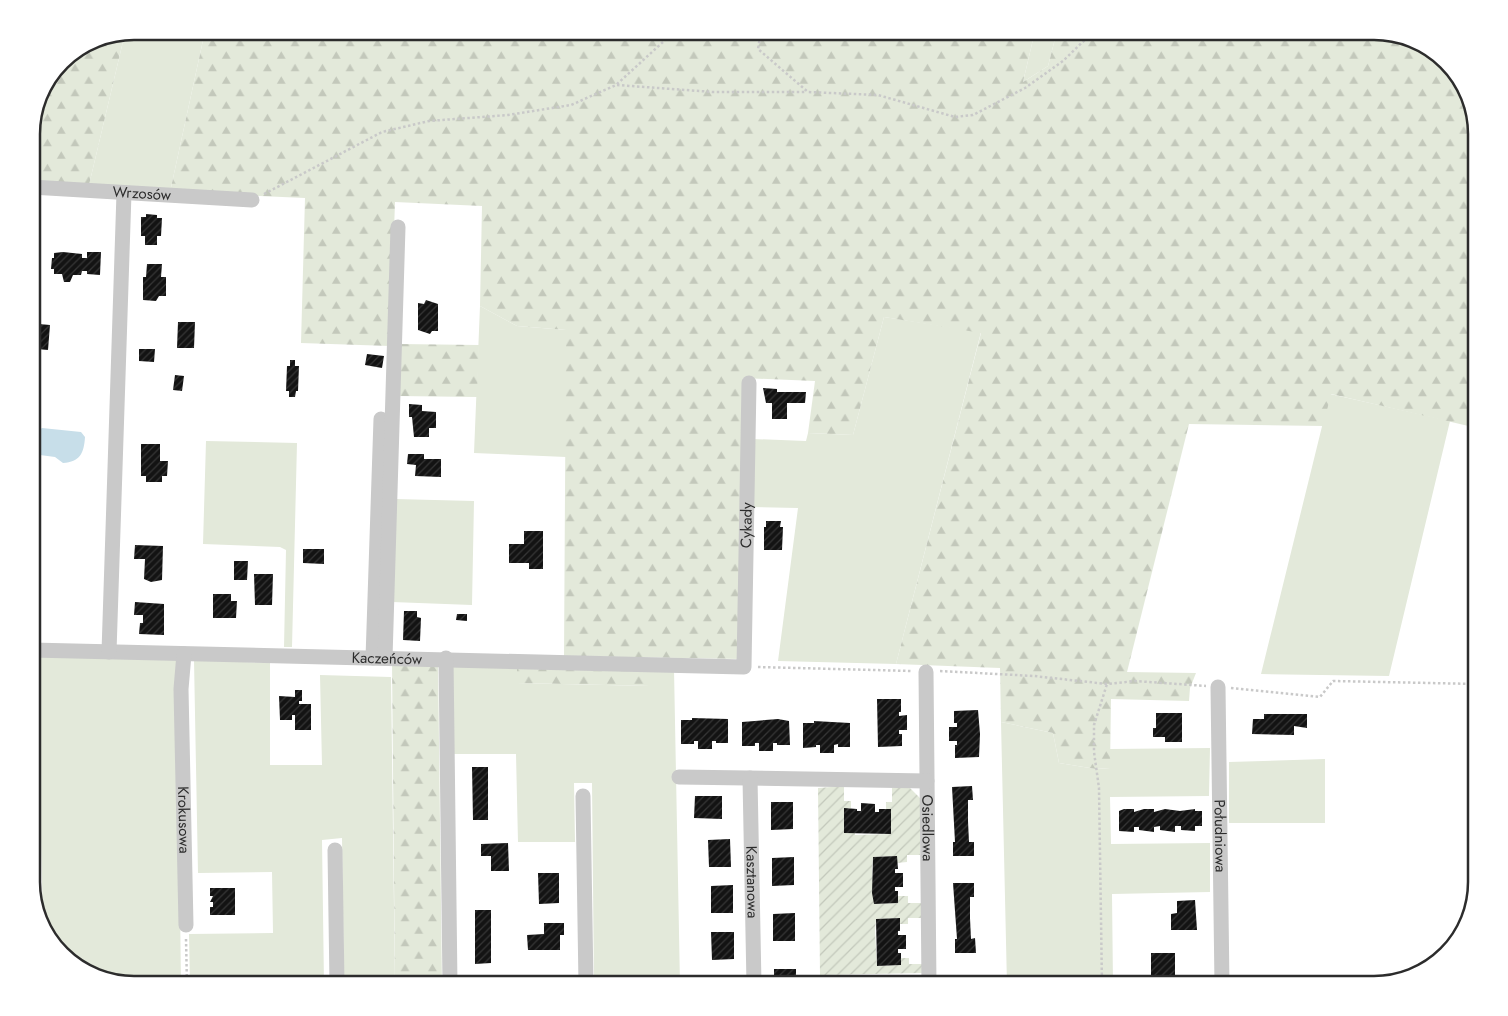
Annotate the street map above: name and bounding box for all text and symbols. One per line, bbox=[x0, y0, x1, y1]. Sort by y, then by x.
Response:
street label: Wrzosów bbox=[112, 181, 172, 206]
street label: Cykady bbox=[735, 502, 758, 548]
street label: Kaczeńców bbox=[351, 647, 423, 670]
street label: Krokusowa bbox=[172, 786, 195, 854]
street label: Osiedlowa bbox=[916, 794, 939, 862]
street label: Południowa bbox=[1209, 799, 1231, 873]
street label: Kasztanowa bbox=[740, 845, 764, 919]

